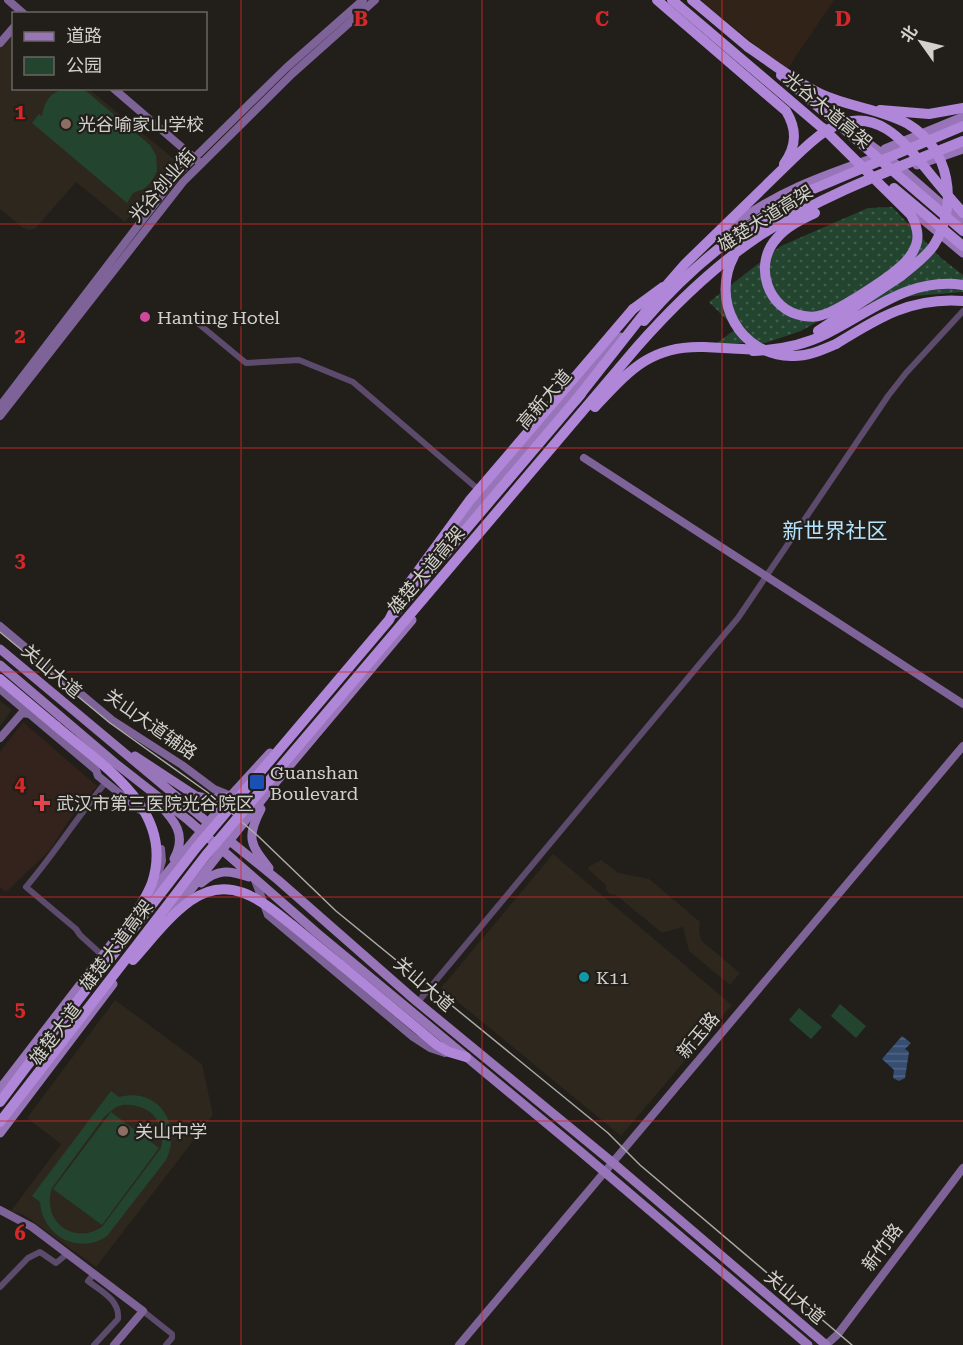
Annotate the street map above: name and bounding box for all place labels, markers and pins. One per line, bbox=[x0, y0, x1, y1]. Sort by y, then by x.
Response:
place label: 光谷喻家山学校 bbox=[78, 114, 204, 135]
marker: 光谷喻家山学校 bbox=[59, 117, 73, 131]
place label: Hanting Hotel bbox=[157, 307, 280, 328]
marker: Hanting Hotel bbox=[138, 310, 152, 324]
place label: Guanshan Boulevard bbox=[270, 762, 359, 804]
marker: Guanshan Boulevard bbox=[248, 773, 266, 791]
place label: 武汉市第三医院光谷院区 bbox=[56, 793, 254, 814]
marker: 武汉市第三医院光谷院区 bbox=[33, 794, 51, 812]
place label: K11 bbox=[596, 967, 629, 988]
marker: K11 bbox=[577, 970, 591, 984]
place label: 关山中学 bbox=[135, 1121, 207, 1142]
marker: 关山中学 bbox=[116, 1124, 130, 1138]

